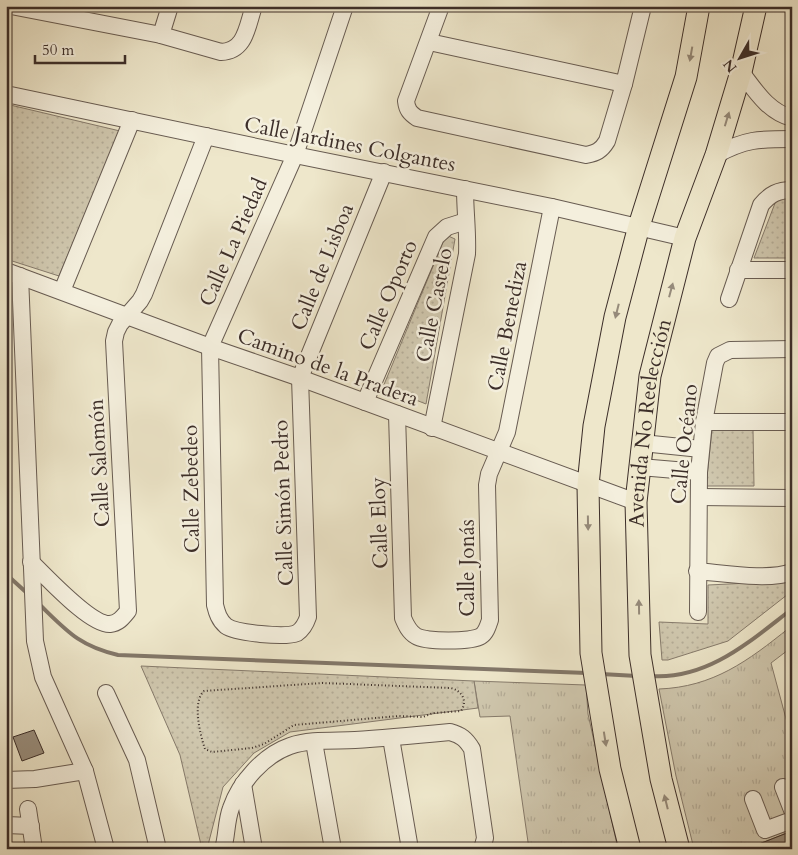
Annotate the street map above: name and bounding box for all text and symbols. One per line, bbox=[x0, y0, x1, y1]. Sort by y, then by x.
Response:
scale bar bbox=[35, 32, 125, 64]
north arrow bbox=[716, 32, 766, 82]
text: 50 m bbox=[42, 40, 74, 60]
one-way arrow bbox=[686, 47, 694, 63]
text: N bbox=[719, 55, 741, 77]
street label: Calle Jardines Colgantes bbox=[242, 110, 458, 179]
one-way arrow bbox=[723, 111, 731, 126]
street label: Calle La Piedad bbox=[192, 173, 275, 311]
street label: Calle de Lisboa bbox=[284, 199, 361, 335]
street label: Calle Oporto bbox=[352, 236, 425, 355]
street label: Calle Castelo bbox=[409, 245, 460, 365]
street label: Calle Benediza bbox=[481, 259, 534, 394]
one-way arrow bbox=[667, 282, 675, 297]
one-way arrow bbox=[613, 304, 621, 319]
street label: Avenida No Reelección bbox=[622, 316, 679, 528]
street label: Camino de la Pradera bbox=[233, 321, 422, 414]
street label: Calle Océano bbox=[664, 383, 705, 506]
street label: Calle Salomón bbox=[82, 398, 117, 528]
street label: Calle Simón Pedro bbox=[266, 419, 301, 587]
street label: Calle Zebedeo bbox=[176, 425, 207, 553]
street label: Calle Eloy bbox=[363, 477, 396, 569]
one-way arrow bbox=[585, 516, 593, 532]
street label: Calle Jonás bbox=[453, 519, 482, 617]
one-way arrow bbox=[635, 598, 643, 614]
one-way arrow bbox=[601, 731, 609, 747]
one-way arrow bbox=[662, 794, 670, 809]

